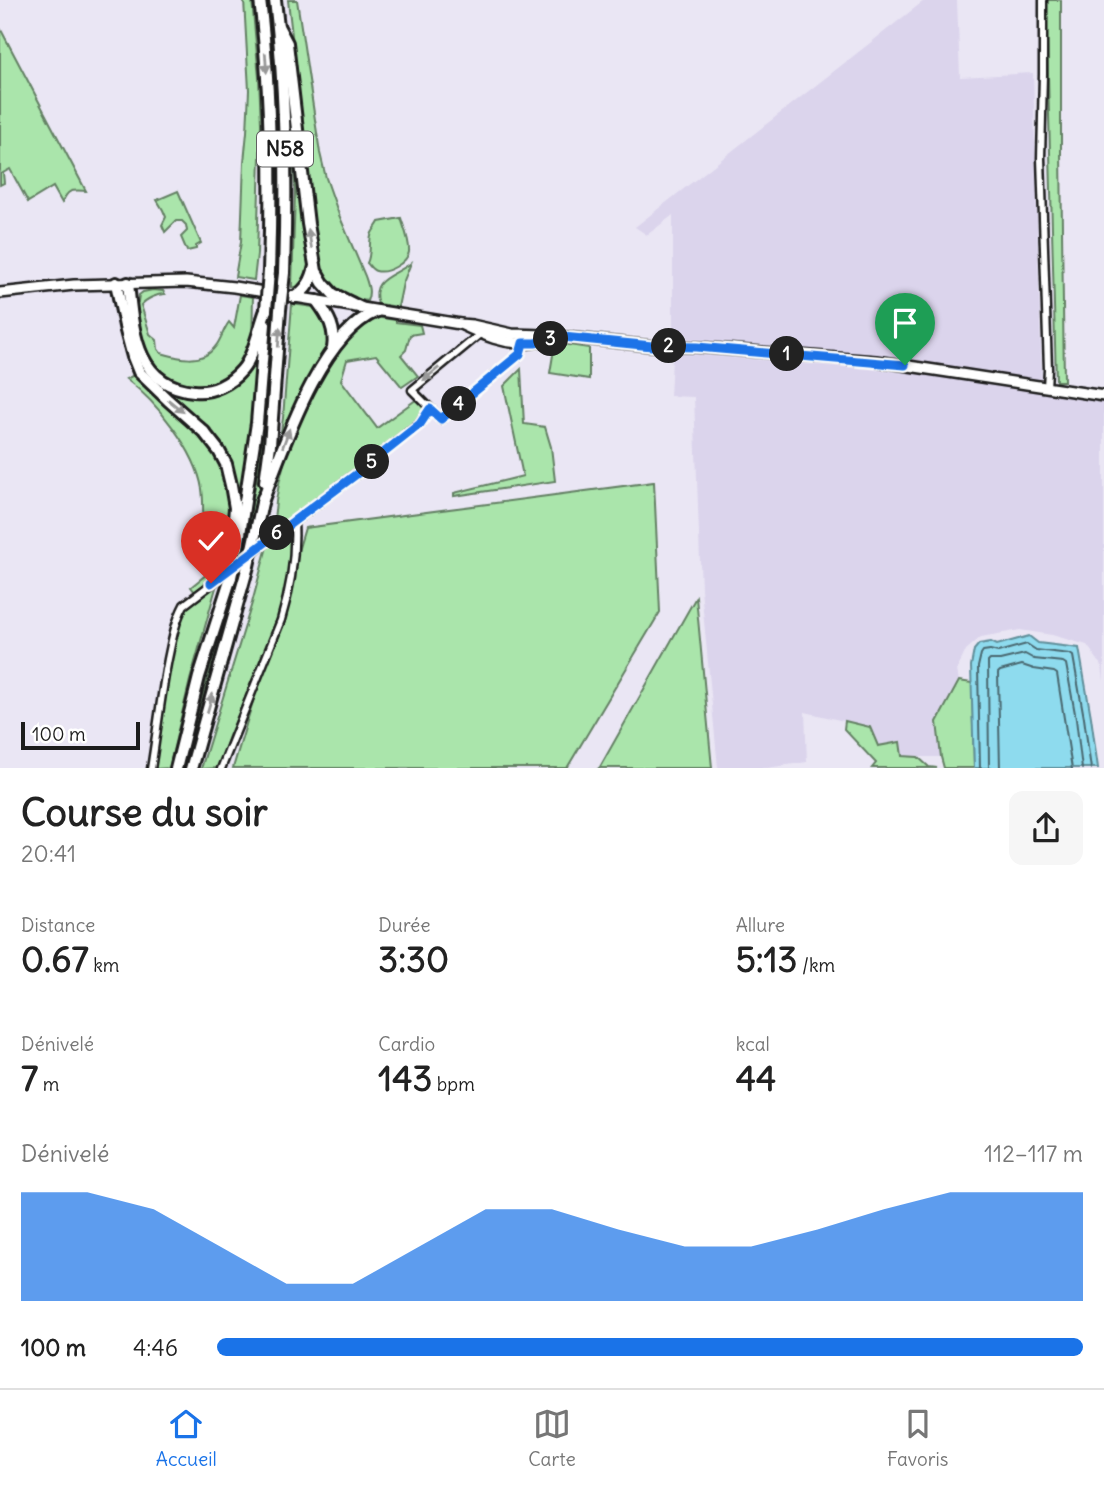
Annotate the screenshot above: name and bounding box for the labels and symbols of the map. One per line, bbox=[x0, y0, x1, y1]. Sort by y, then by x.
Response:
one-way arrow bbox=[261, 52, 272, 74]
road number: N58 bbox=[257, 132, 313, 166]
one-way arrow bbox=[304, 227, 315, 249]
pin bbox=[875, 293, 935, 365]
pin: 3 bbox=[534, 322, 568, 356]
one-way arrow bbox=[273, 326, 284, 348]
pin: 2 bbox=[652, 328, 686, 364]
pin: 1 bbox=[770, 336, 804, 372]
one-way arrow bbox=[423, 366, 440, 381]
pin: 4 bbox=[442, 386, 476, 422]
one-way arrow bbox=[167, 398, 184, 413]
one-way arrow bbox=[281, 428, 292, 449]
pin: 5 bbox=[354, 444, 390, 480]
pin bbox=[181, 511, 241, 583]
pin: 6 bbox=[260, 516, 294, 550]
one-way arrow bbox=[205, 692, 215, 713]
scale bar bbox=[21, 720, 140, 751]

